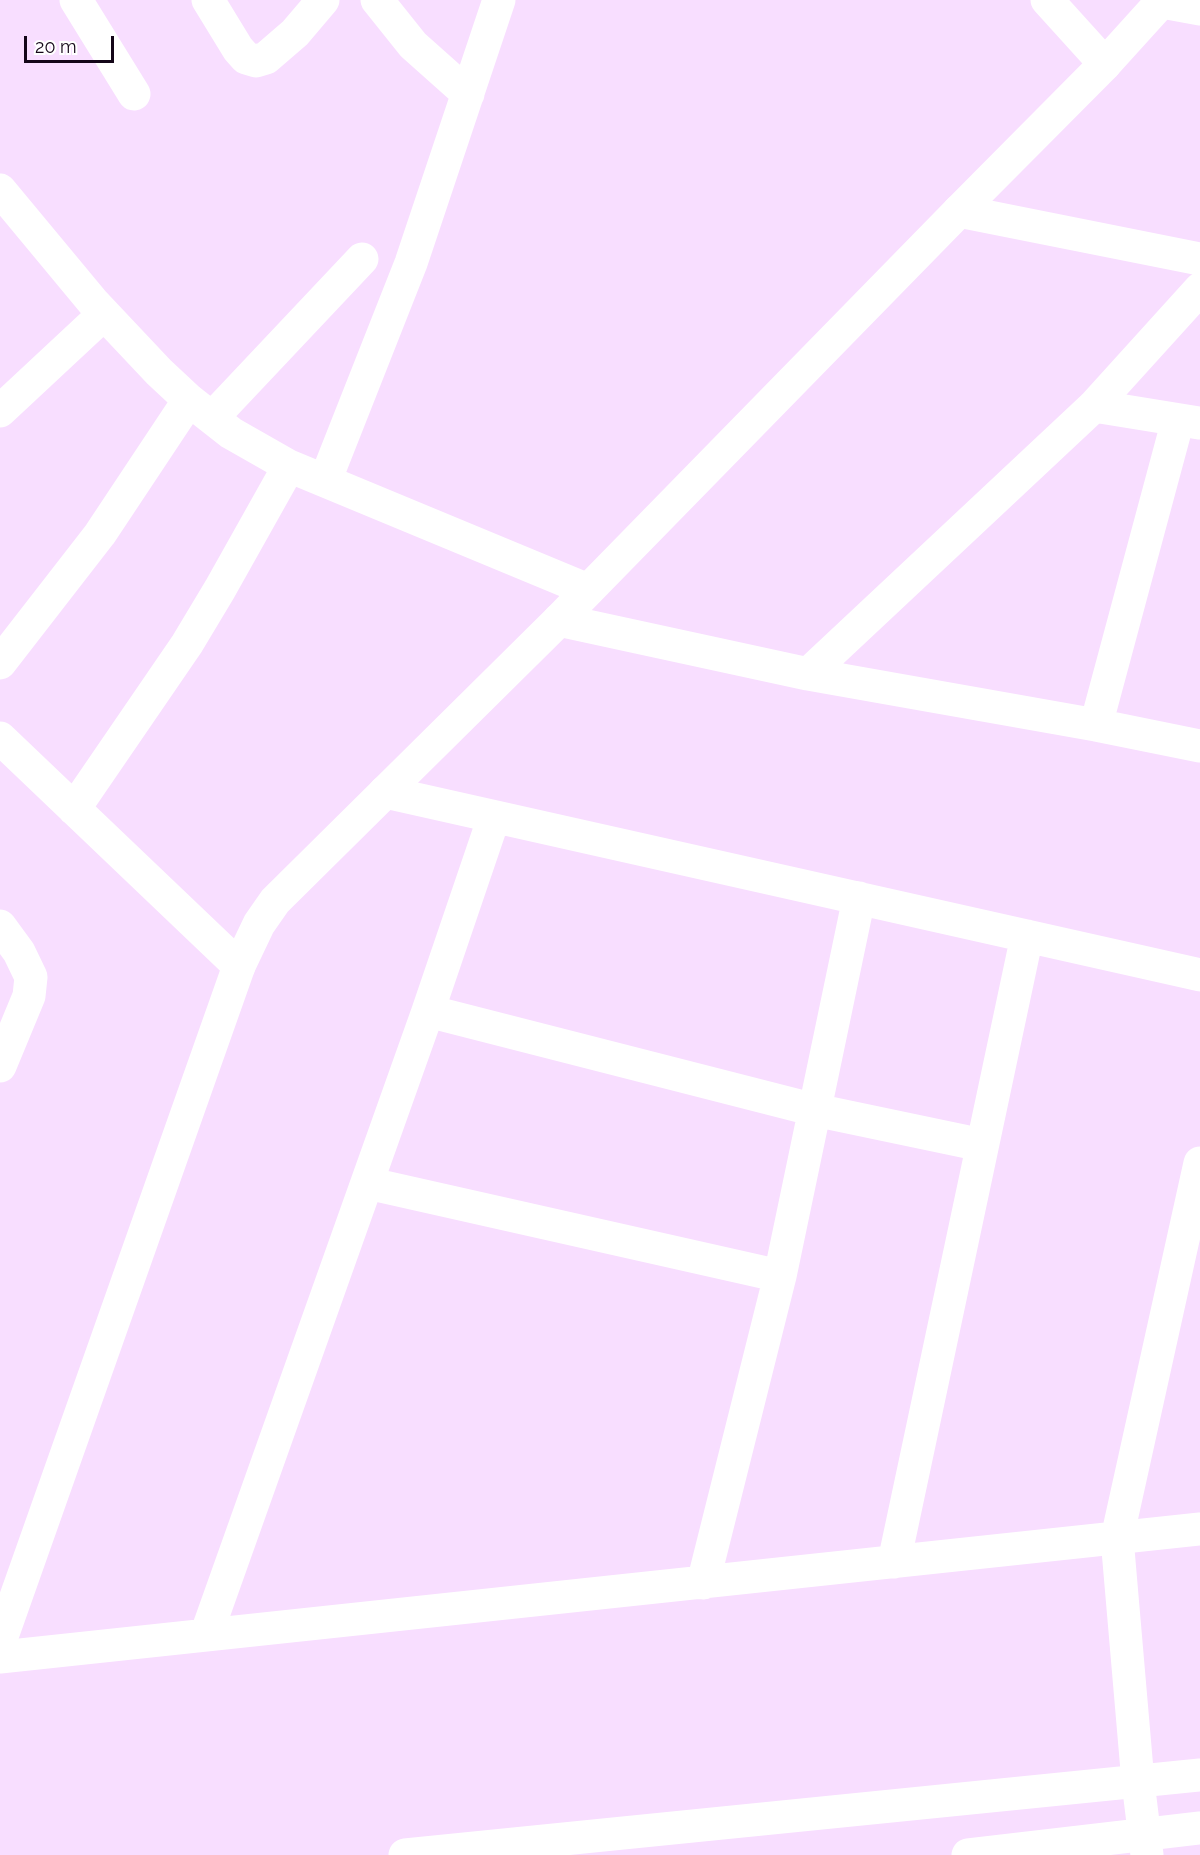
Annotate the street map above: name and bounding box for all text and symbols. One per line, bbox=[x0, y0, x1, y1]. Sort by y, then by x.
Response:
scale bar bbox=[27, 24, 117, 62]
text: 20 m bbox=[35, 36, 77, 57]

